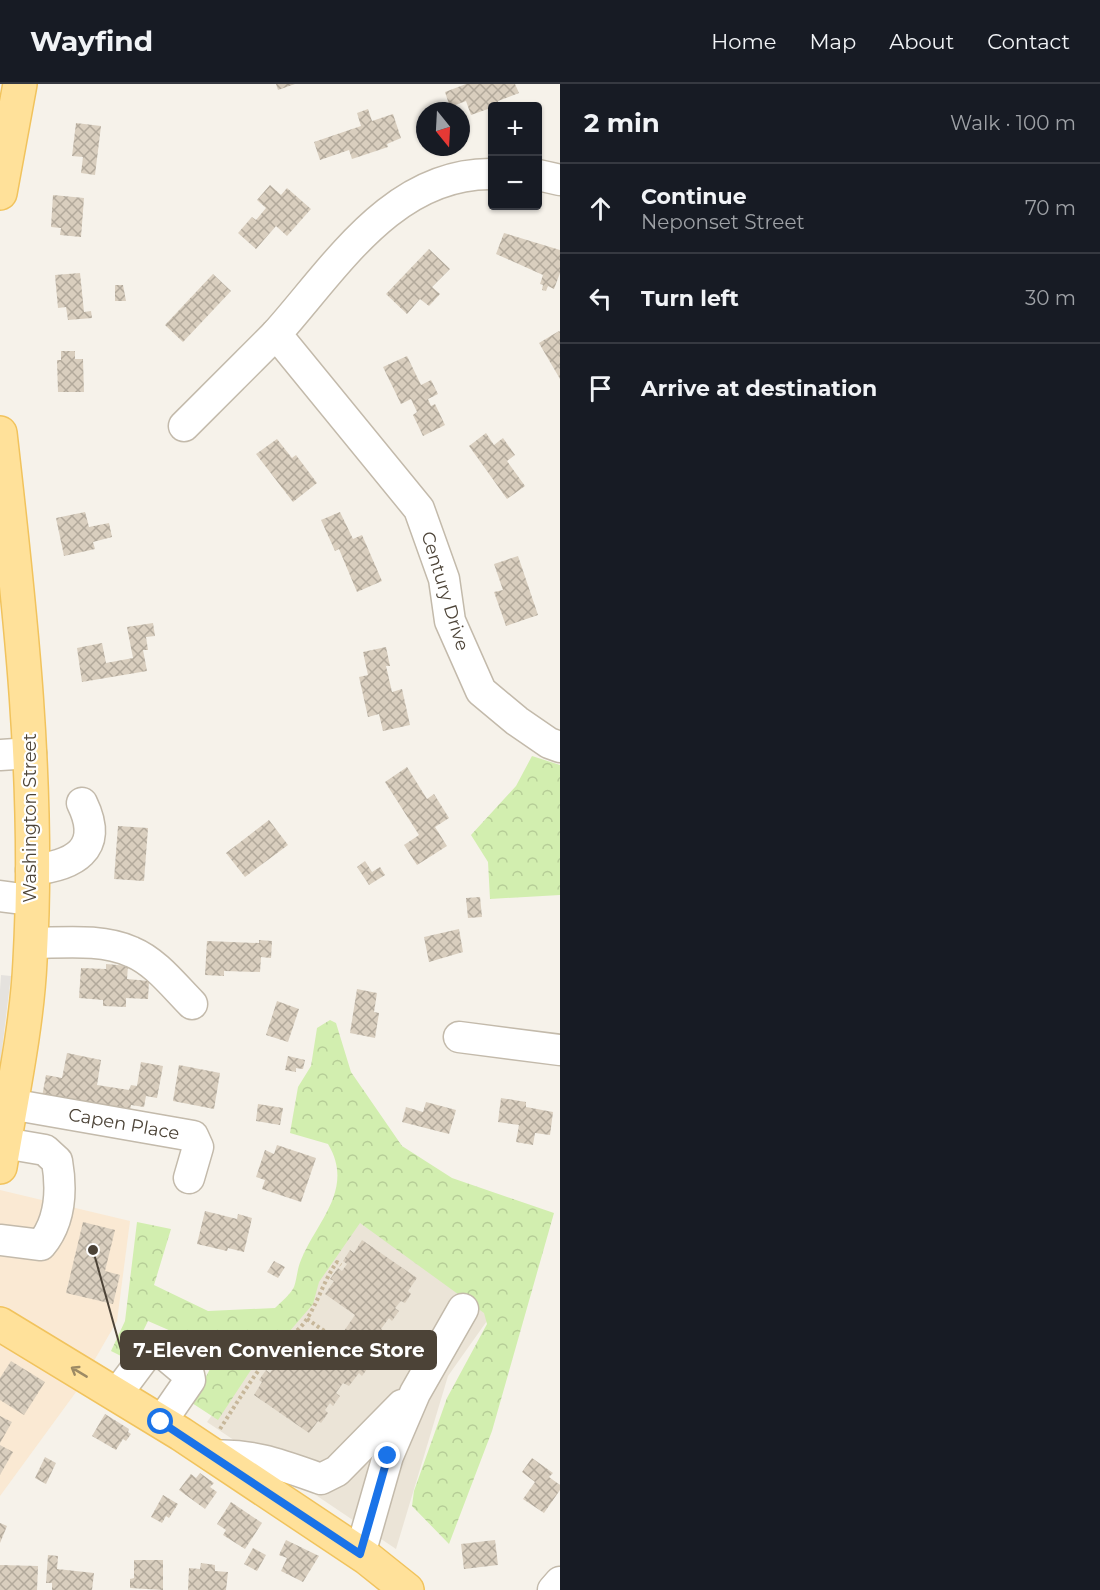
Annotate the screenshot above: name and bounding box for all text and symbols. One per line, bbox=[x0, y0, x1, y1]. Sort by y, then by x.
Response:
text: Wayfind bbox=[30, 24, 153, 58]
text: Home bbox=[711, 29, 776, 54]
text: Map bbox=[809, 29, 856, 54]
text: About bbox=[889, 29, 954, 54]
text: Contact bbox=[987, 29, 1070, 54]
north arrow bbox=[416, 102, 470, 156]
map controls bbox=[488, 102, 542, 210]
button: + bbox=[488, 102, 542, 156]
text: 2 min bbox=[584, 107, 660, 139]
text: Walk · 100 m bbox=[950, 111, 1076, 135]
button: − bbox=[488, 156, 542, 210]
text: Continue bbox=[641, 183, 747, 210]
icon: ahead bbox=[584, 192, 617, 225]
text: 70 m bbox=[1025, 196, 1076, 220]
text: Neponset Street bbox=[641, 210, 805, 234]
icon: left bbox=[584, 282, 617, 315]
text: Turn left bbox=[641, 285, 739, 312]
text: 30 m bbox=[1025, 286, 1076, 310]
icon: arrive bbox=[584, 372, 617, 405]
text: Arrive at destination bbox=[641, 375, 877, 402]
street label: Century Drive bbox=[416, 529, 474, 653]
street label: Washington Street bbox=[19, 733, 41, 903]
street label: Capen Place bbox=[67, 1103, 181, 1145]
callout: 7-Eleven Convenience Store bbox=[121, 1331, 436, 1369]
text: 7-Eleven Convenience Store bbox=[133, 1338, 425, 1362]
one-way arrow bbox=[70, 1365, 87, 1378]
route start bbox=[147, 1408, 173, 1434]
route end bbox=[374, 1442, 400, 1468]

